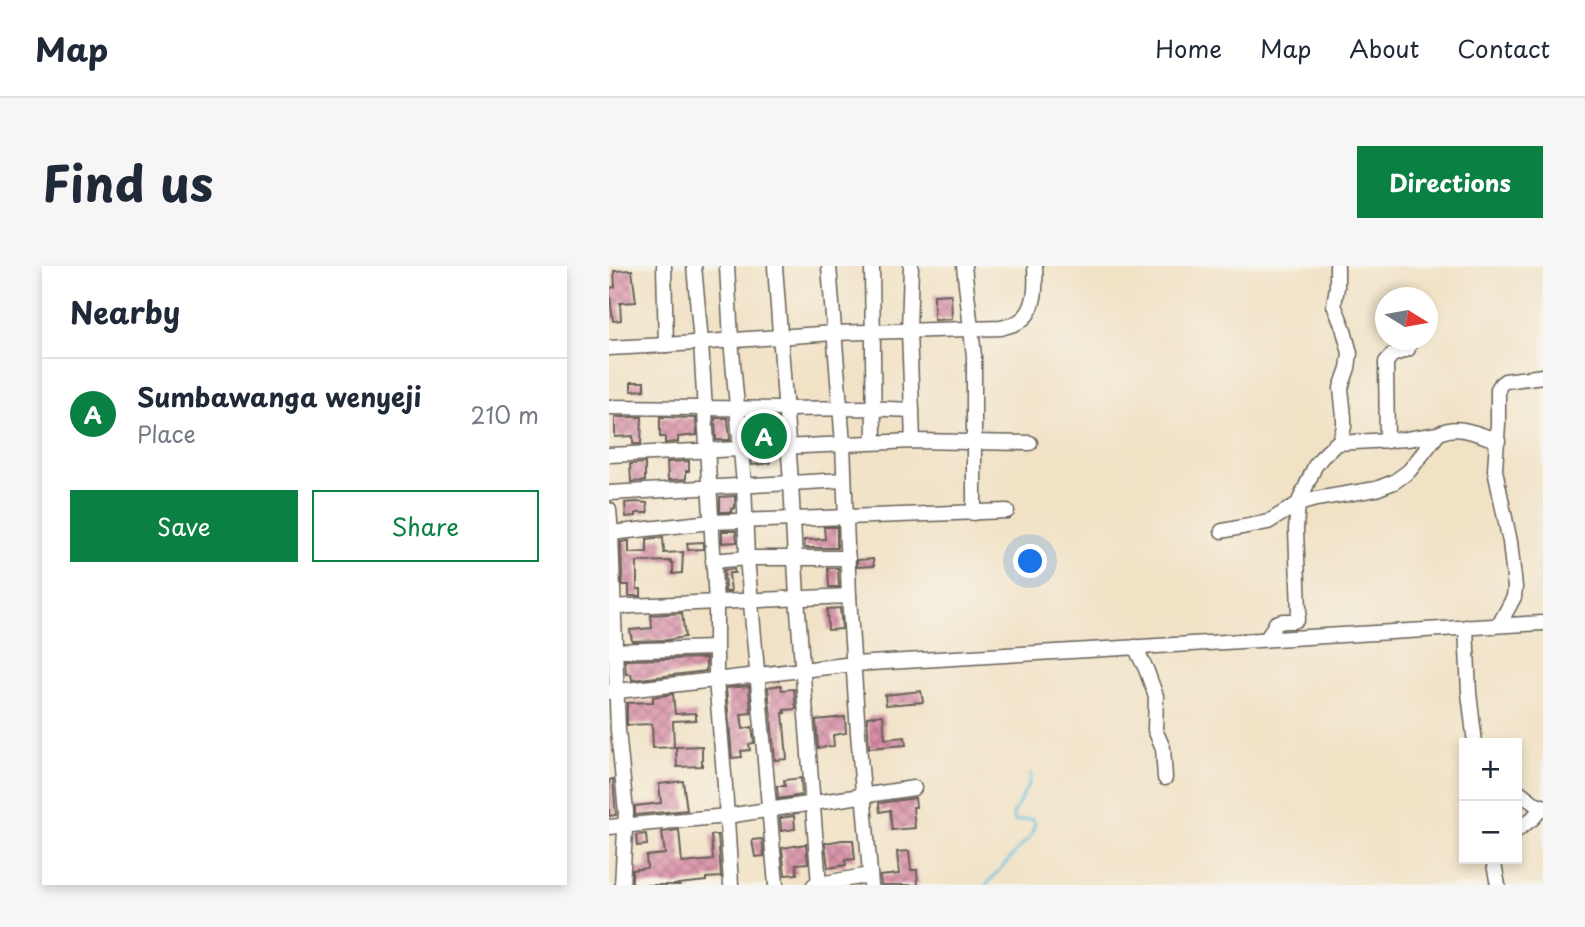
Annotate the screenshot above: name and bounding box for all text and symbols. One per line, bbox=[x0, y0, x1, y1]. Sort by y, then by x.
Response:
text: Map bbox=[35, 23, 108, 73]
text: Home bbox=[1155, 30, 1222, 66]
text: Map bbox=[1260, 30, 1311, 66]
text: About bbox=[1349, 30, 1419, 66]
text: Contact bbox=[1457, 30, 1550, 66]
text: Find us bbox=[42, 145, 213, 219]
button: Directions bbox=[1357, 146, 1543, 218]
north arrow bbox=[1375, 287, 1438, 350]
text: Nearby bbox=[70, 289, 180, 334]
text: Sumbawanga wenyeji bbox=[137, 377, 421, 416]
text: A bbox=[84, 397, 102, 432]
text: 210 m bbox=[471, 397, 539, 432]
pin: A bbox=[741, 410, 787, 462]
text: Place bbox=[137, 416, 196, 451]
button: Save bbox=[70, 490, 298, 562]
button: Share bbox=[312, 490, 539, 562]
your location bbox=[1013, 544, 1047, 578]
map controls bbox=[1459, 738, 1522, 864]
button: + bbox=[1459, 738, 1522, 801]
button: − bbox=[1459, 801, 1522, 864]

